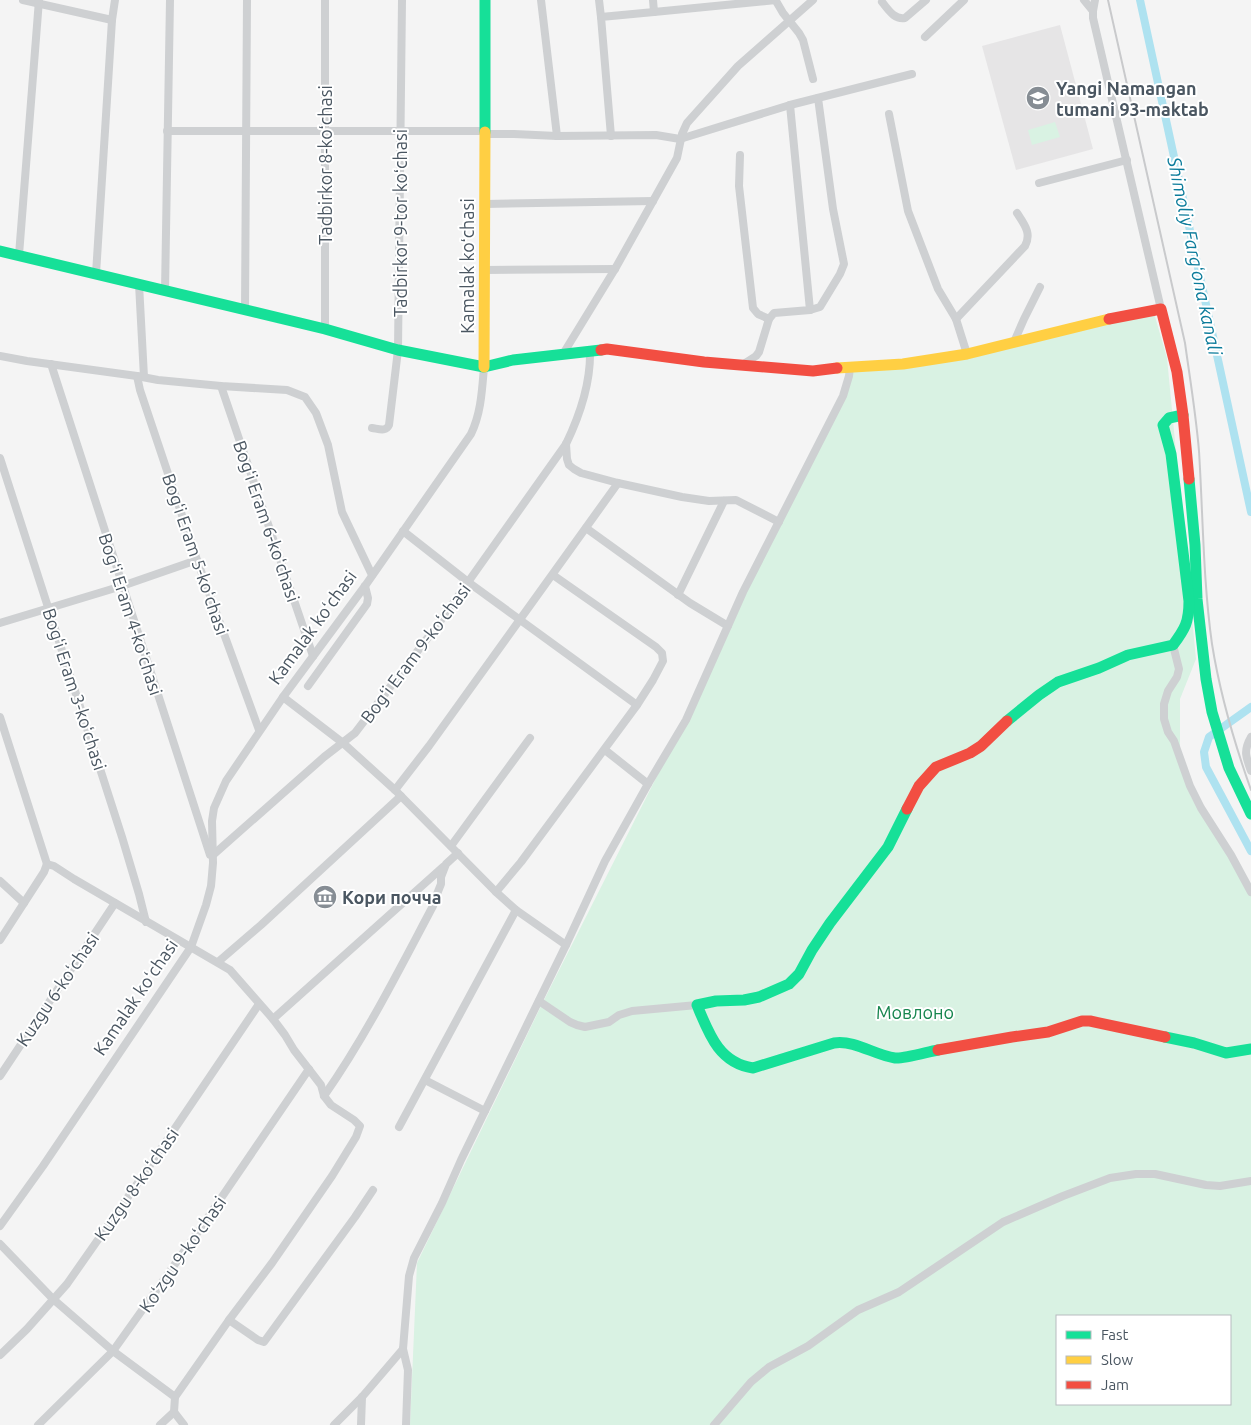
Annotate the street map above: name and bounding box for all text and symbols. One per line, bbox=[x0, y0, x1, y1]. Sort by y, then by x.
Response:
place label: Yangi Namangan tumani 93-maktab bbox=[1056, 78, 1209, 119]
street label: Tadbirkor 8-koʻchasi bbox=[315, 85, 335, 245]
school or university icon: Yangi Namangan tumani 93-maktab bbox=[1025, 85, 1051, 111]
street label: Tadbirkor 9-tor koʻchasi bbox=[390, 129, 410, 317]
water label: Shimoliy Fargʻona kanali bbox=[1163, 154, 1227, 358]
street label: Kamalak koʻchasi bbox=[457, 198, 477, 334]
street label: Bogʻi Eram 6-koʻchasi bbox=[230, 438, 304, 604]
street label: Bogʻi Eram 5-koʻchasi bbox=[159, 471, 233, 637]
street label: Bogʻi Eram 4-koʻchasi bbox=[95, 530, 167, 698]
street label: Kamalak koʻchasi bbox=[264, 566, 360, 688]
street label: Bogʻi Eram 9-koʻchasi bbox=[356, 579, 474, 727]
street label: Bogʻi Eram 3-koʻchasi bbox=[39, 605, 111, 773]
museum icon: Кори почча bbox=[312, 884, 338, 910]
place label: Кори почча bbox=[342, 887, 442, 907]
street label: Kuzgu 6-koʻchasi bbox=[12, 928, 102, 1050]
street label: Kamalak koʻchasi bbox=[89, 935, 181, 1059]
park label: Мовлоно bbox=[876, 1002, 954, 1022]
street label: Kuzgu 8-koʻchasi bbox=[90, 1124, 182, 1244]
street label: Koʻzgu 9-koʻchasi bbox=[135, 1192, 229, 1316]
legend bbox=[1056, 1315, 1231, 1405]
text: Fast bbox=[1101, 1326, 1129, 1343]
text: Slow bbox=[1101, 1351, 1134, 1368]
text: Jam bbox=[1101, 1376, 1129, 1393]

